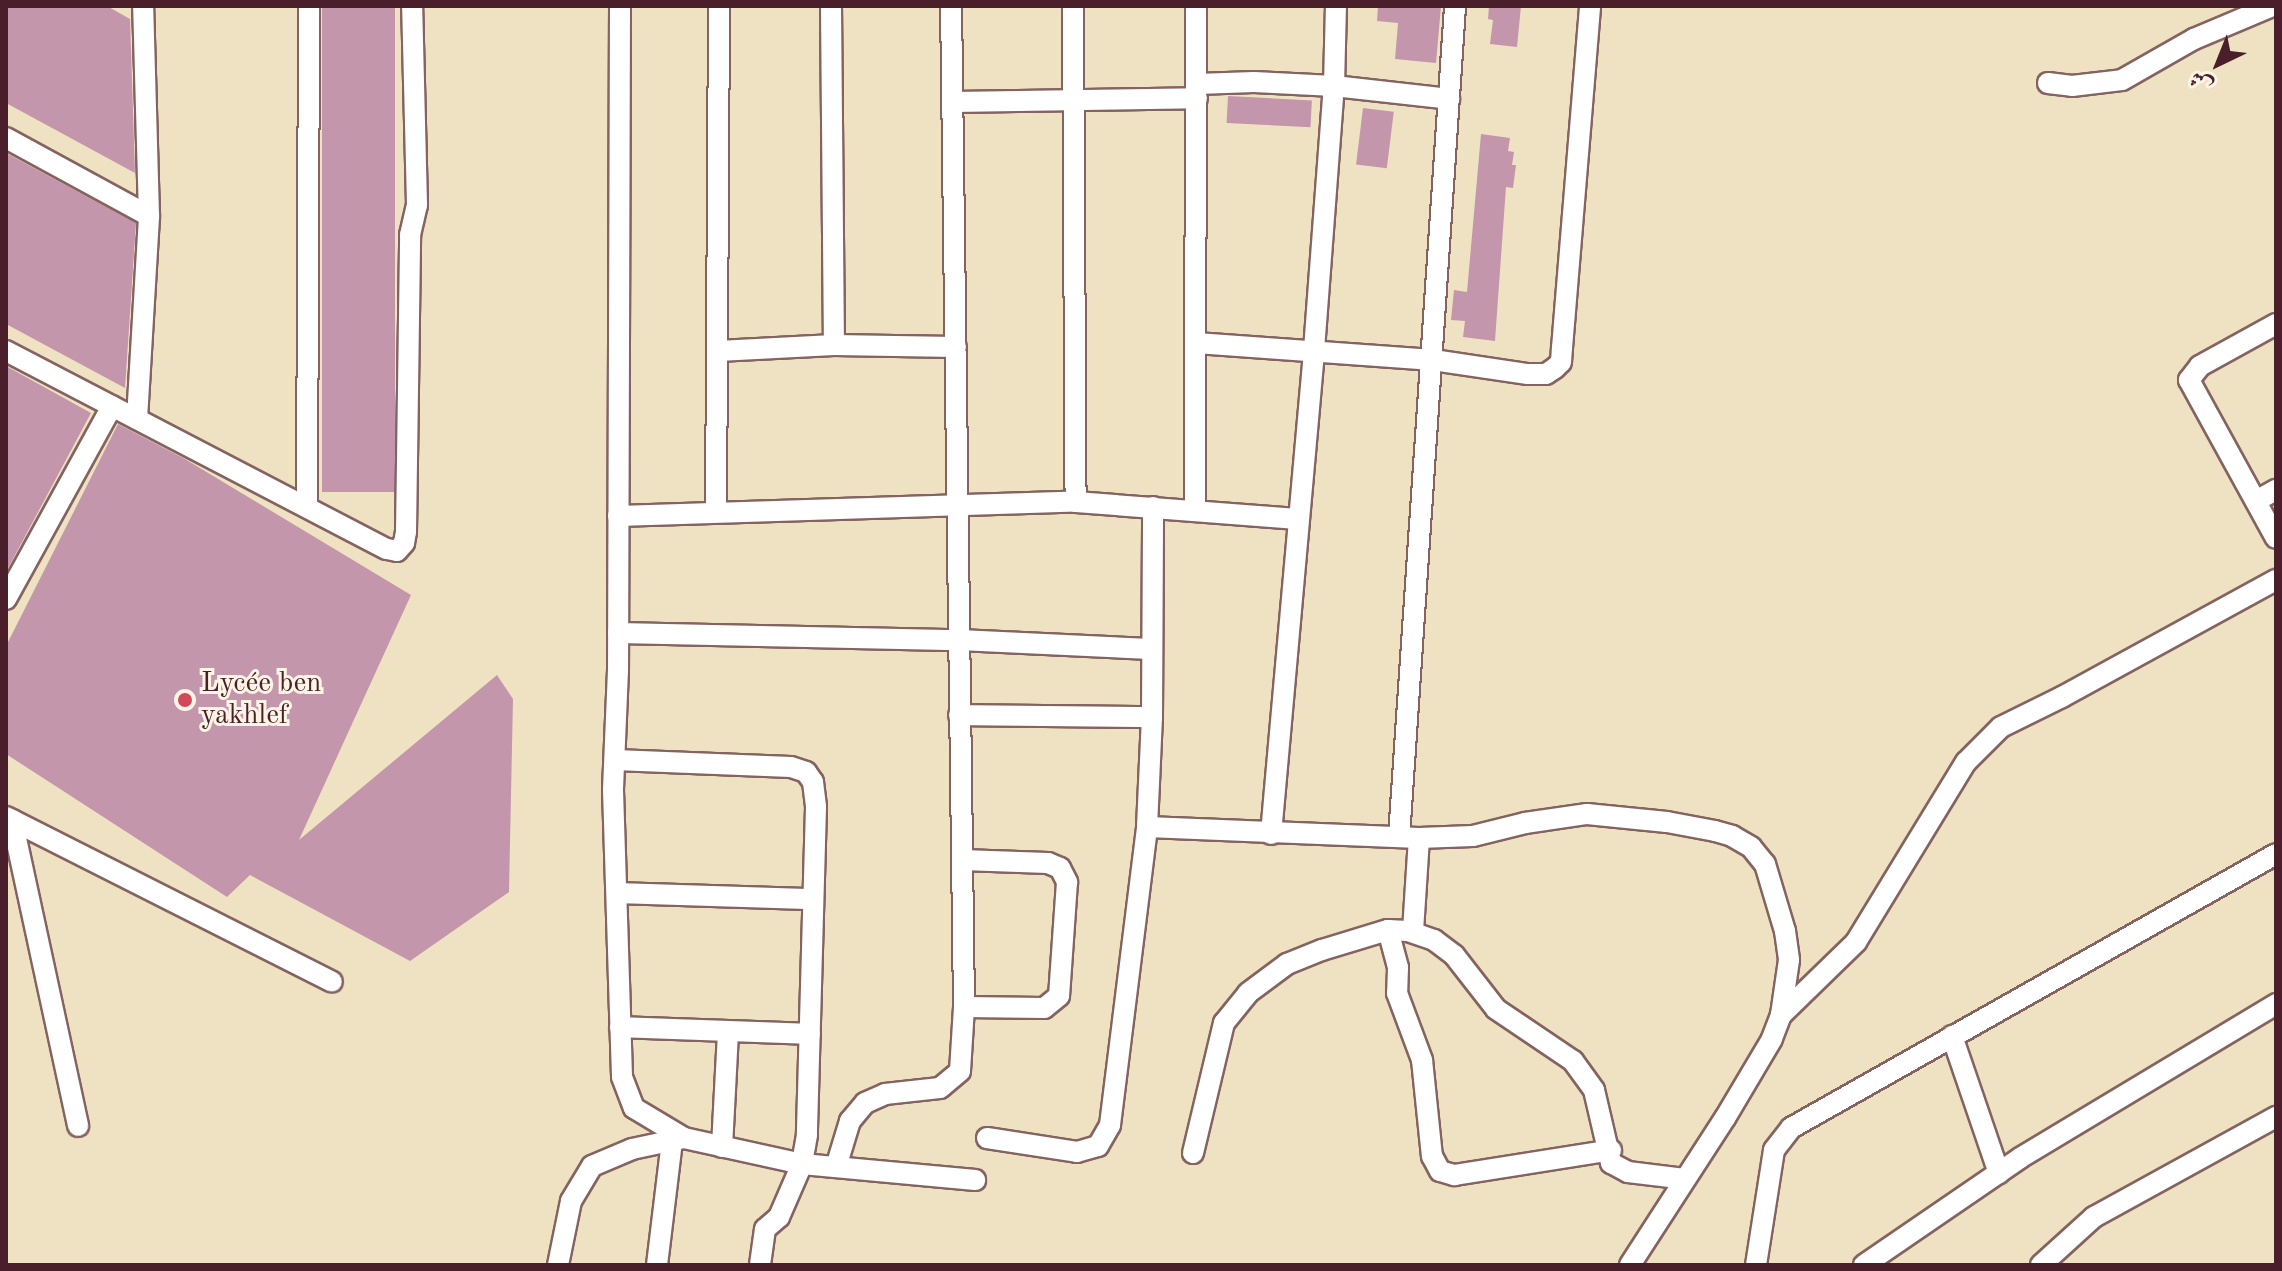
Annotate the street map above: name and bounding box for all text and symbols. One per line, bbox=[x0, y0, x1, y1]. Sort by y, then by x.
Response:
north arrow bbox=[2178, 24, 2258, 104]
text: ش bbox=[2186, 66, 2217, 97]
place label: Lycée ben yakhlef bbox=[201, 667, 321, 733]
marker: Lycée ben yakhlef bbox=[176, 691, 194, 709]

